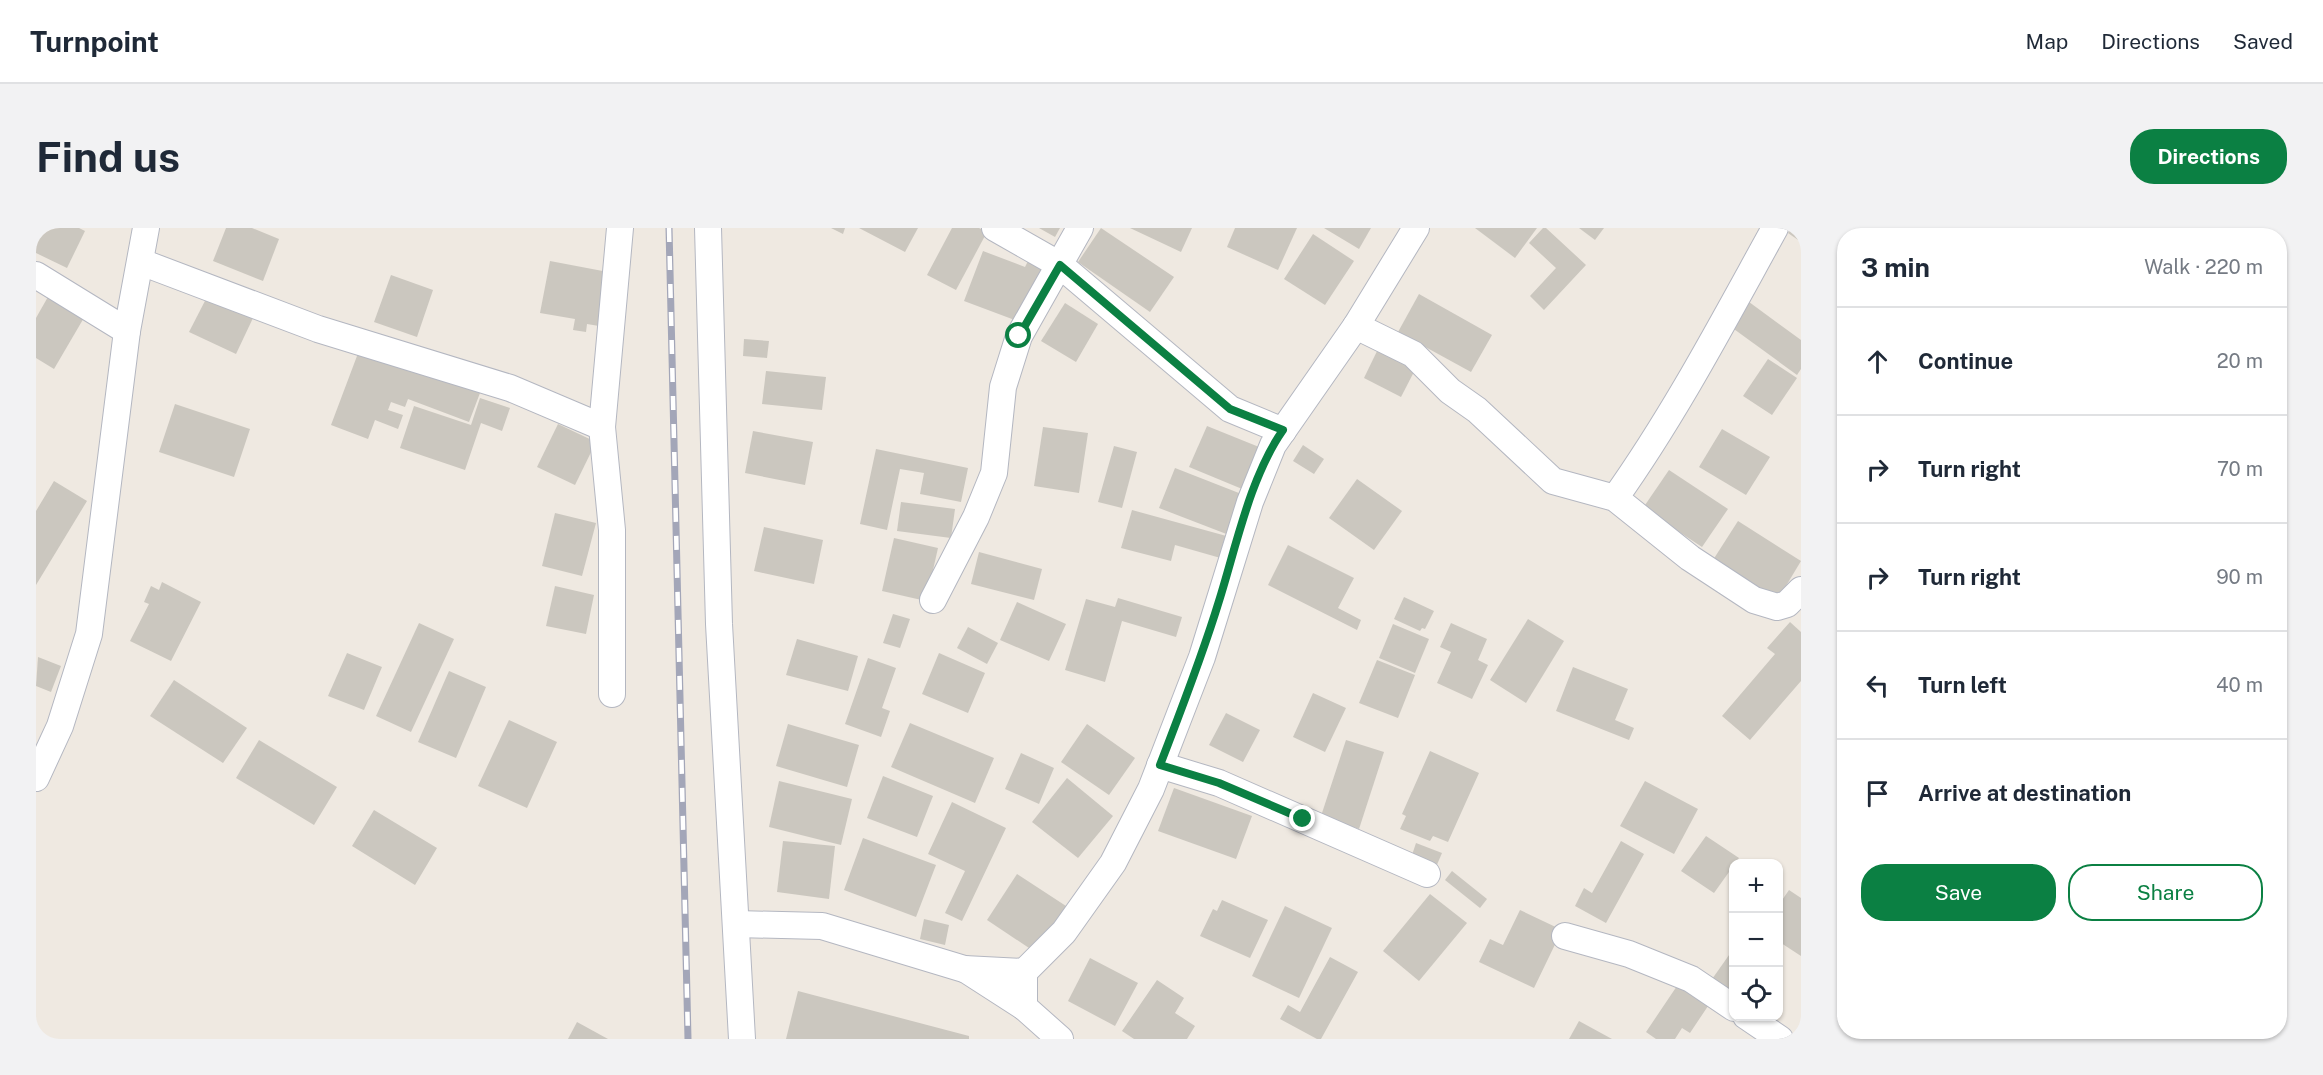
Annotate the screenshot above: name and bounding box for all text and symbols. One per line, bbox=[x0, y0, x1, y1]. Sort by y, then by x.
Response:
text: Turnpoint bbox=[30, 25, 159, 58]
text: Map bbox=[2026, 29, 2068, 54]
text: Directions bbox=[2101, 29, 2200, 54]
text: Saved bbox=[2233, 29, 2293, 54]
button: Directions bbox=[2130, 129, 2287, 184]
text: Find us bbox=[36, 132, 180, 181]
text: 3 min bbox=[1861, 252, 1930, 283]
text: Walk · 220 m bbox=[2144, 255, 2263, 279]
route start bbox=[1005, 322, 1031, 348]
icon: ahead bbox=[1861, 345, 1894, 378]
text: Continue bbox=[1918, 348, 2013, 374]
text: 20 m bbox=[2217, 349, 2263, 373]
icon: right bbox=[1861, 453, 1894, 486]
text: Turn right bbox=[1918, 456, 2021, 482]
text: 70 m bbox=[2217, 457, 2263, 481]
icon: right bbox=[1861, 561, 1894, 594]
text: Turn right bbox=[1918, 564, 2021, 590]
text: 90 m bbox=[2216, 565, 2263, 589]
icon: left bbox=[1861, 669, 1894, 702]
text: Turn left bbox=[1918, 672, 2007, 698]
text: 40 m bbox=[2216, 673, 2263, 697]
icon: arrive bbox=[1861, 777, 1894, 810]
text: Arrive at destination bbox=[1918, 780, 2131, 806]
route end bbox=[1289, 805, 1315, 831]
map controls bbox=[1729, 859, 1783, 1021]
button: + bbox=[1729, 859, 1783, 913]
button: Save bbox=[1861, 864, 2056, 921]
button: Share bbox=[2068, 864, 2263, 921]
button: − bbox=[1729, 913, 1783, 967]
button: locate bbox=[1729, 967, 1783, 1021]

